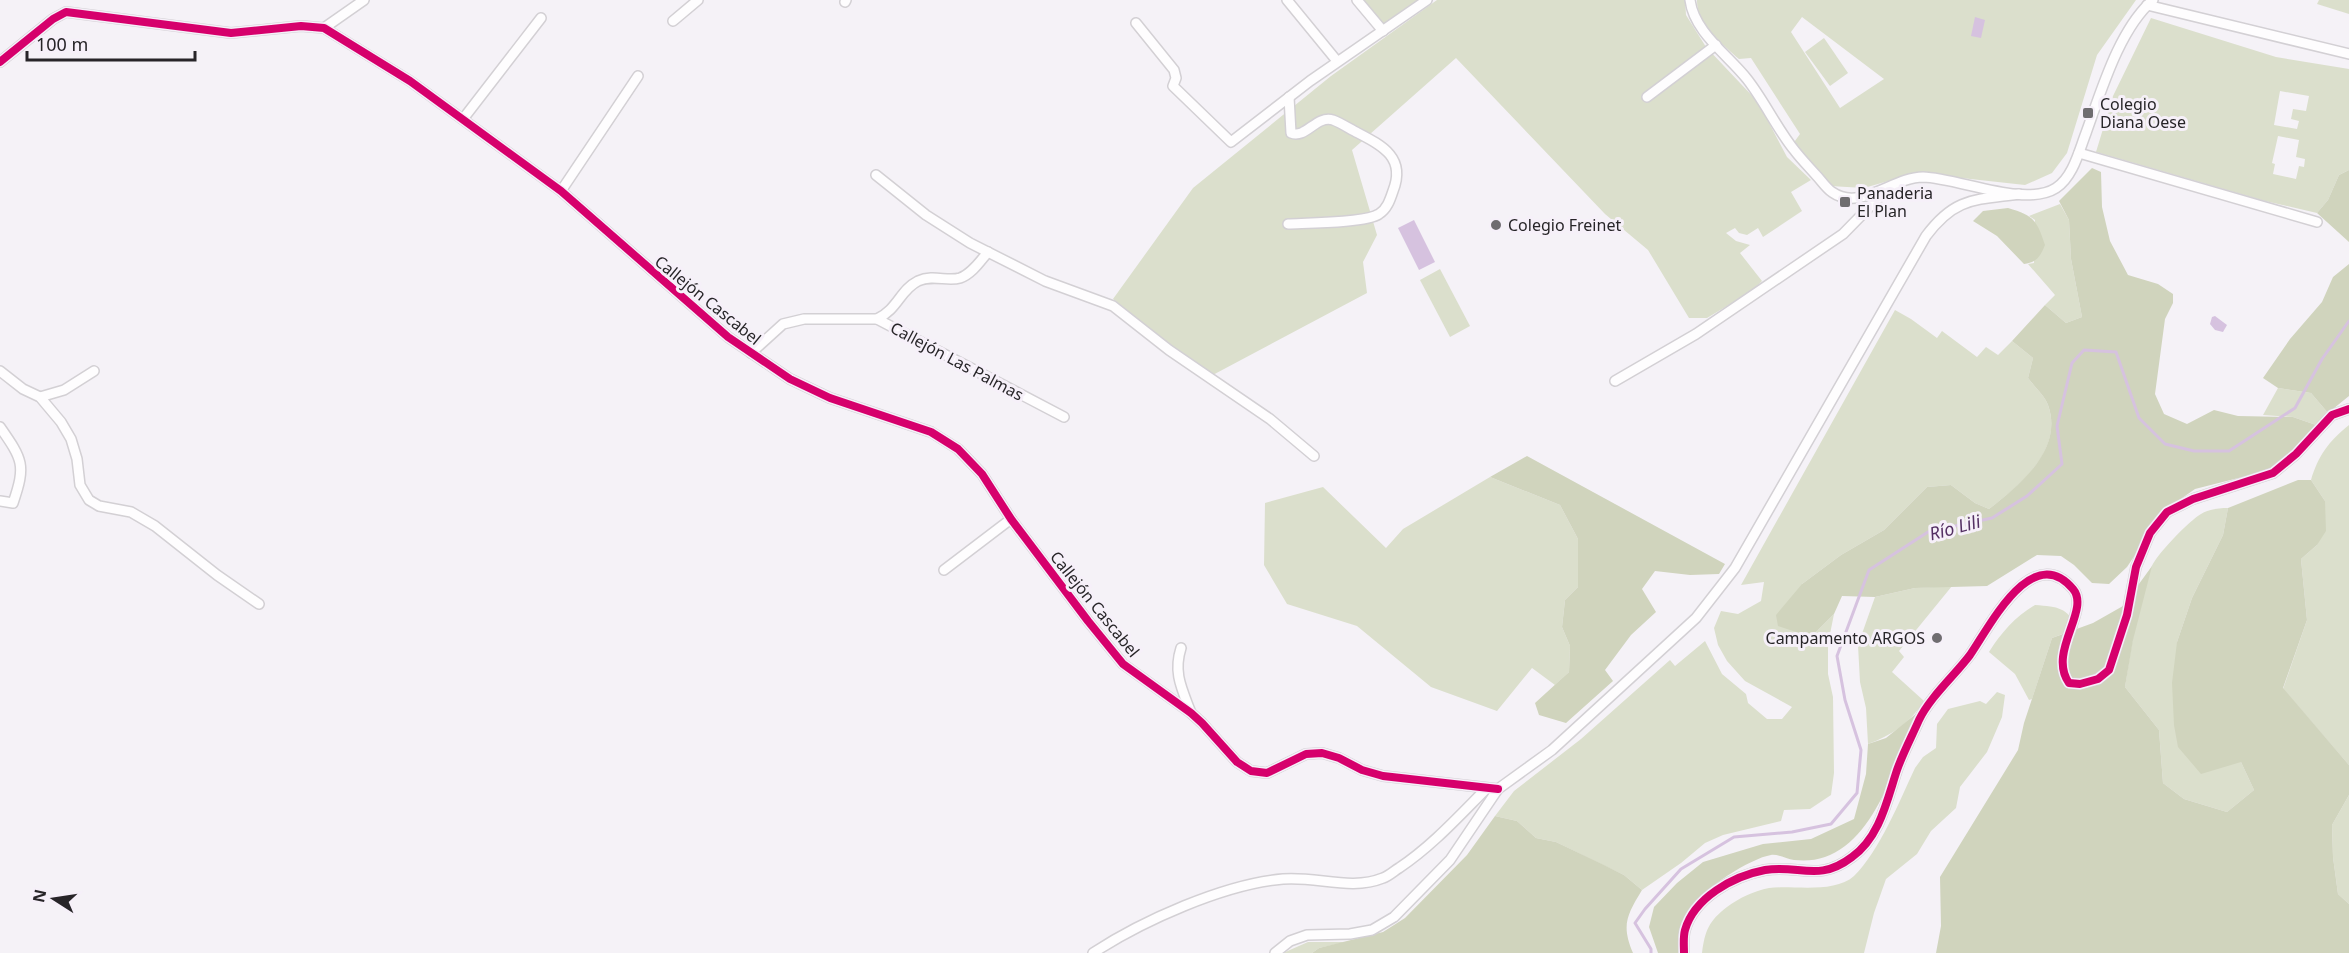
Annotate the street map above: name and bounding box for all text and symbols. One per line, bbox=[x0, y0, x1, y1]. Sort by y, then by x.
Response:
scale bar bbox=[27, 24, 195, 62]
text: 100 m bbox=[36, 32, 88, 56]
place label: Colegio Diana Oese bbox=[2100, 93, 2186, 133]
marker: Colegio Diana Oese bbox=[2081, 106, 2095, 120]
place label: Panaderia El Plan bbox=[1857, 182, 1933, 222]
marker: Panaderia El Plan bbox=[1838, 195, 1852, 209]
place label: Colegio Freinet bbox=[1508, 214, 1621, 236]
marker: Colegio Freinet bbox=[1489, 218, 1503, 232]
street label: Callejón Cascabel bbox=[650, 250, 766, 350]
street label: Callejón Las Palmas bbox=[887, 317, 1027, 405]
water label: Río Lili bbox=[1926, 509, 1983, 545]
street label: Callejón Cascabel bbox=[1045, 546, 1145, 662]
place label: Campamento ARGOS bbox=[1766, 627, 1925, 649]
marker: Campamento ARGOS bbox=[1930, 631, 1944, 645]
north arrow bbox=[24, 869, 84, 929]
text: N bbox=[27, 887, 51, 905]

